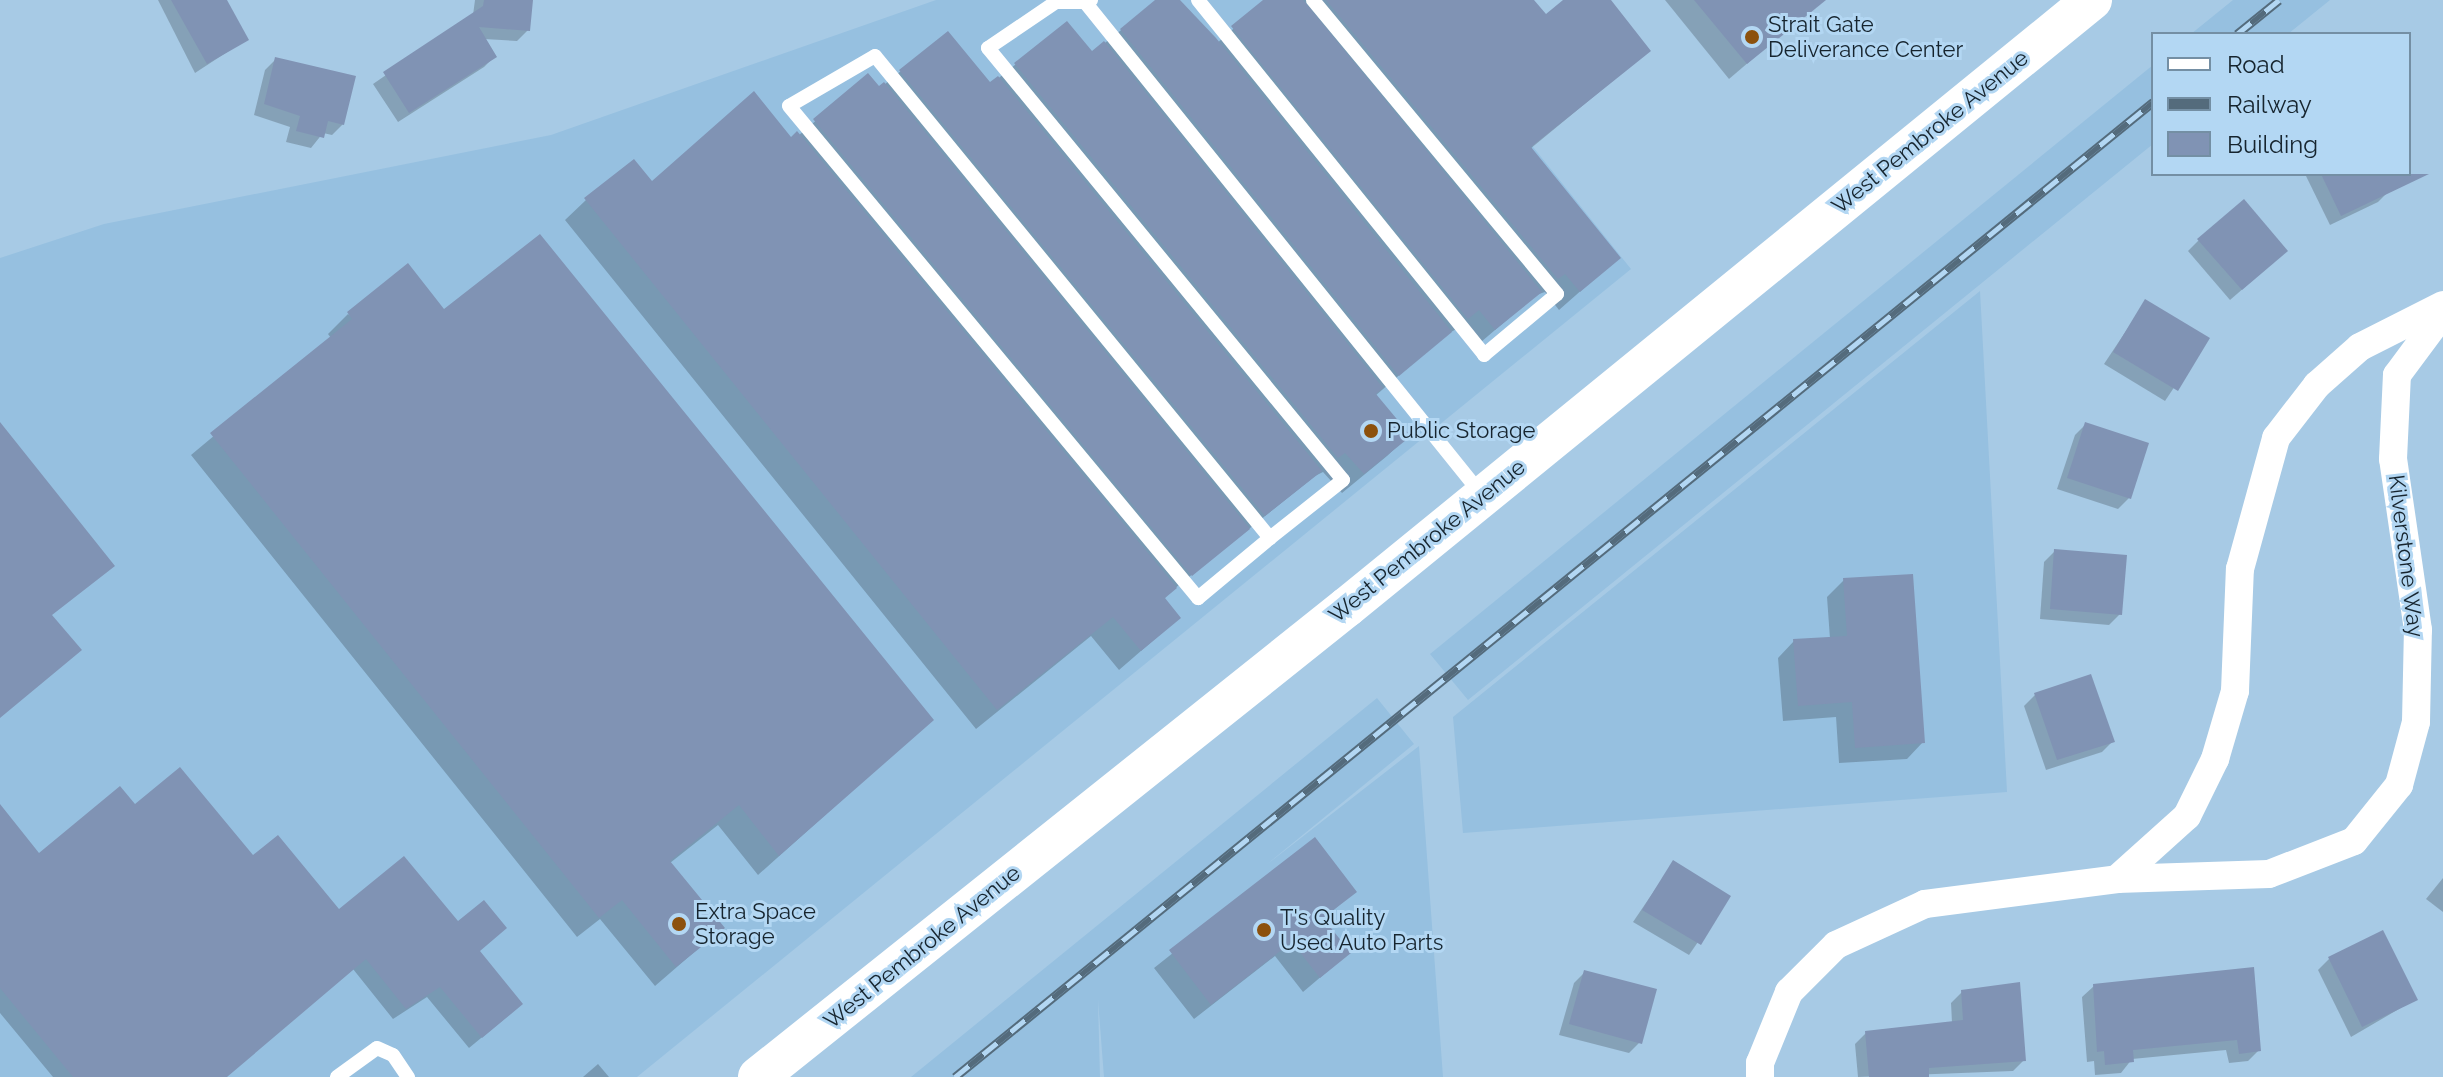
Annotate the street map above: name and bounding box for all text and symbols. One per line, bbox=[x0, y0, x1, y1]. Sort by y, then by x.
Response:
place label: Strait Gate Deliverance Center bbox=[1768, 11, 1963, 62]
marker: Strait Gate Deliverance Center bbox=[1743, 28, 1761, 46]
legend bbox=[2151, 32, 2411, 176]
street label: West Pembroke Avenue bbox=[1826, 44, 2034, 220]
text: Road bbox=[2227, 50, 2285, 79]
text: Railway bbox=[2227, 90, 2312, 119]
text: Building bbox=[2227, 130, 2318, 159]
place label: Public Storage bbox=[1387, 418, 1535, 444]
marker: Public Storage bbox=[1362, 422, 1380, 440]
street label: West Pembroke Avenue bbox=[1323, 453, 1531, 629]
street label: Kilverstone Way bbox=[2383, 473, 2429, 639]
street label: West Pembroke Avenue bbox=[818, 859, 1026, 1035]
place label: Extra Space Storage bbox=[695, 898, 816, 950]
place label: T's Quality Used Auto Parts bbox=[1280, 904, 1444, 956]
marker: Extra Space Storage bbox=[670, 915, 688, 933]
marker: T's Quality Used Auto Parts bbox=[1255, 921, 1273, 939]

